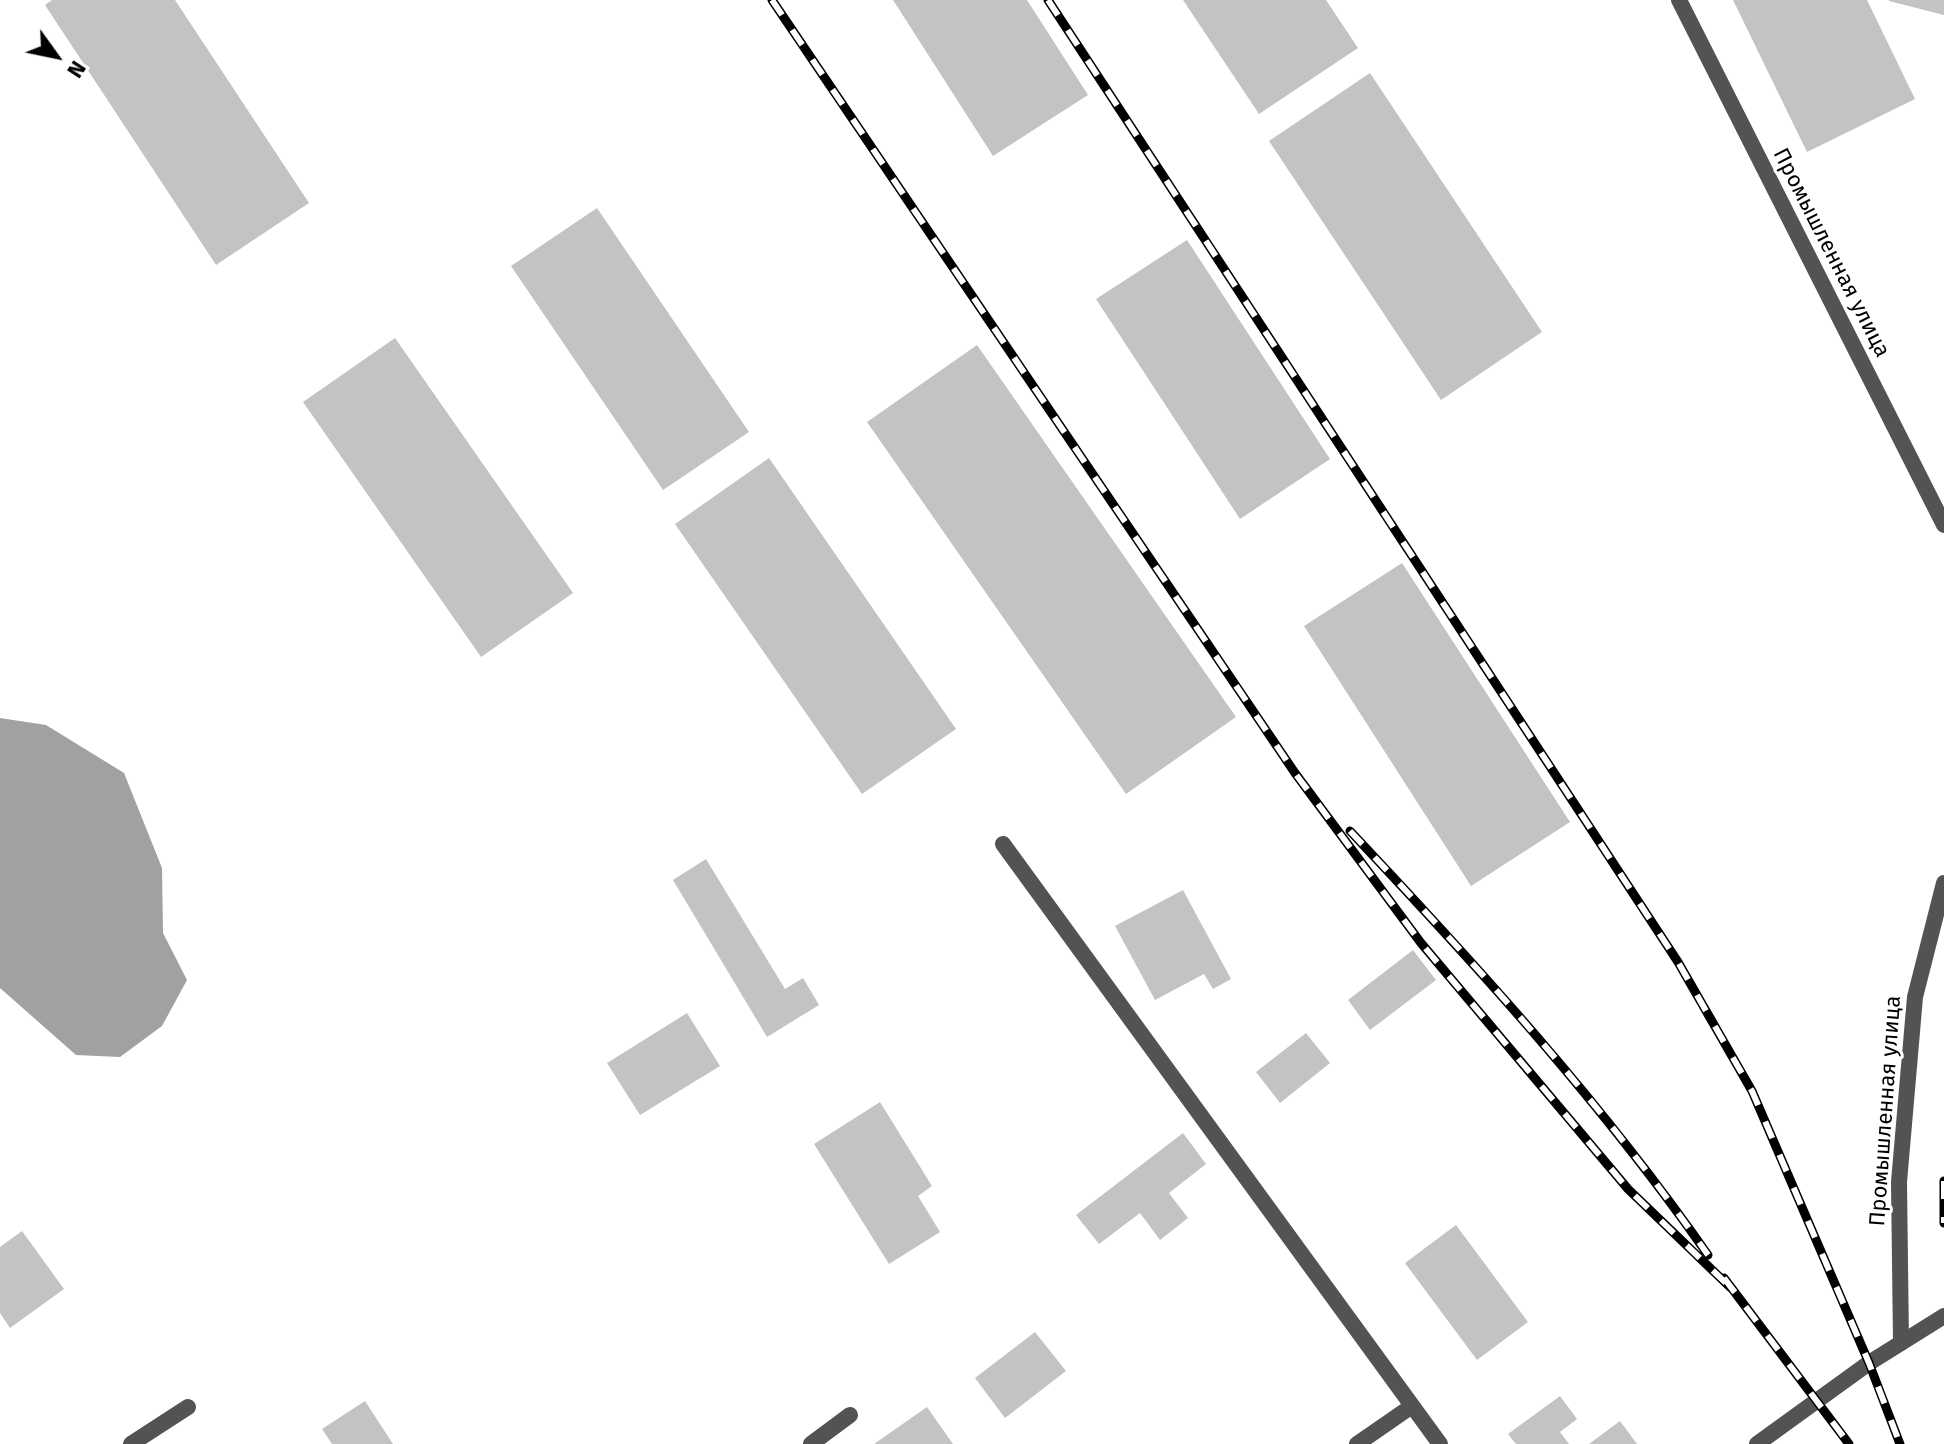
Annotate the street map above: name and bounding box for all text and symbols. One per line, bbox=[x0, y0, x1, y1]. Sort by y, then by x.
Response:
north arrow bbox=[16, 16, 96, 96]
text: N bbox=[61, 56, 92, 83]
street label: Промышленная улица bbox=[1767, 144, 1895, 362]
street label: Промышленная улица bbox=[1865, 995, 1907, 1227]

